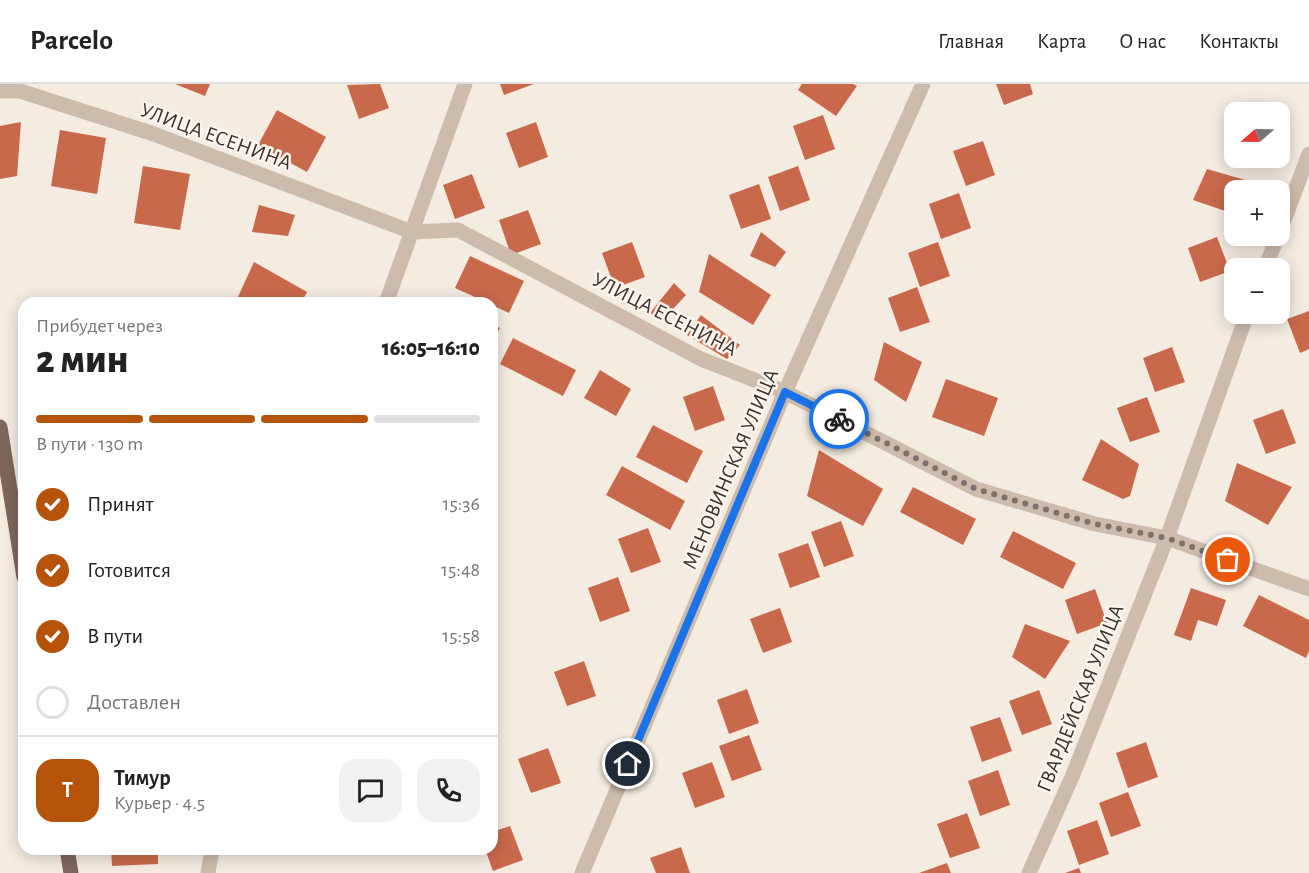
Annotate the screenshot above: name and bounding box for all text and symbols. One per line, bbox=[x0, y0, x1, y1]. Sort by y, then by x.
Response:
text: Parcelo bbox=[30, 27, 113, 55]
text: Главная bbox=[938, 31, 1004, 52]
text: Карта bbox=[1037, 31, 1086, 52]
text: О нас bbox=[1119, 31, 1166, 52]
text: Контакты bbox=[1199, 31, 1279, 52]
street label: УЛИЦА ЕСЕНИНА bbox=[137, 99, 294, 174]
north arrow bbox=[1224, 102, 1290, 168]
map controls bbox=[1224, 102, 1290, 324]
button: + bbox=[1224, 180, 1290, 246]
button: − bbox=[1224, 258, 1290, 324]
street label: УЛИЦА ЕСЕНИНА bbox=[589, 269, 741, 360]
text: Прибудет через bbox=[36, 316, 163, 336]
text: 16:05–16:10 bbox=[382, 337, 480, 359]
text: 2 мин bbox=[36, 341, 129, 380]
street label: МЕНОВИНСКАЯ УЛИЦА bbox=[679, 366, 782, 572]
courier bbox=[809, 389, 869, 449]
icon: bike bbox=[823, 403, 856, 436]
text: В пути · 130 m bbox=[36, 434, 143, 454]
icon: check bbox=[36, 488, 69, 521]
text: Принят bbox=[87, 493, 153, 515]
text: 15:36 bbox=[443, 494, 480, 514]
pin bbox=[1202, 534, 1253, 585]
icon: bag bbox=[1211, 543, 1244, 576]
icon: check bbox=[36, 554, 69, 587]
text: Готовится bbox=[87, 559, 171, 581]
text: 15:48 bbox=[441, 560, 480, 580]
street label: ГВАРДЕЙСКАЯ УЛИЦА bbox=[1032, 601, 1128, 795]
icon: check bbox=[36, 620, 69, 653]
text: В пути bbox=[87, 625, 143, 647]
text: 15:58 bbox=[442, 626, 480, 646]
text: Доставлен bbox=[87, 691, 181, 713]
pin bbox=[602, 738, 653, 789]
icon: home bbox=[611, 747, 644, 780]
button: chat bbox=[339, 759, 402, 822]
button: phone bbox=[417, 759, 480, 822]
text: Тимур bbox=[114, 767, 171, 789]
text: Т bbox=[62, 779, 73, 801]
text: Курьер · 4.5 bbox=[114, 793, 205, 813]

